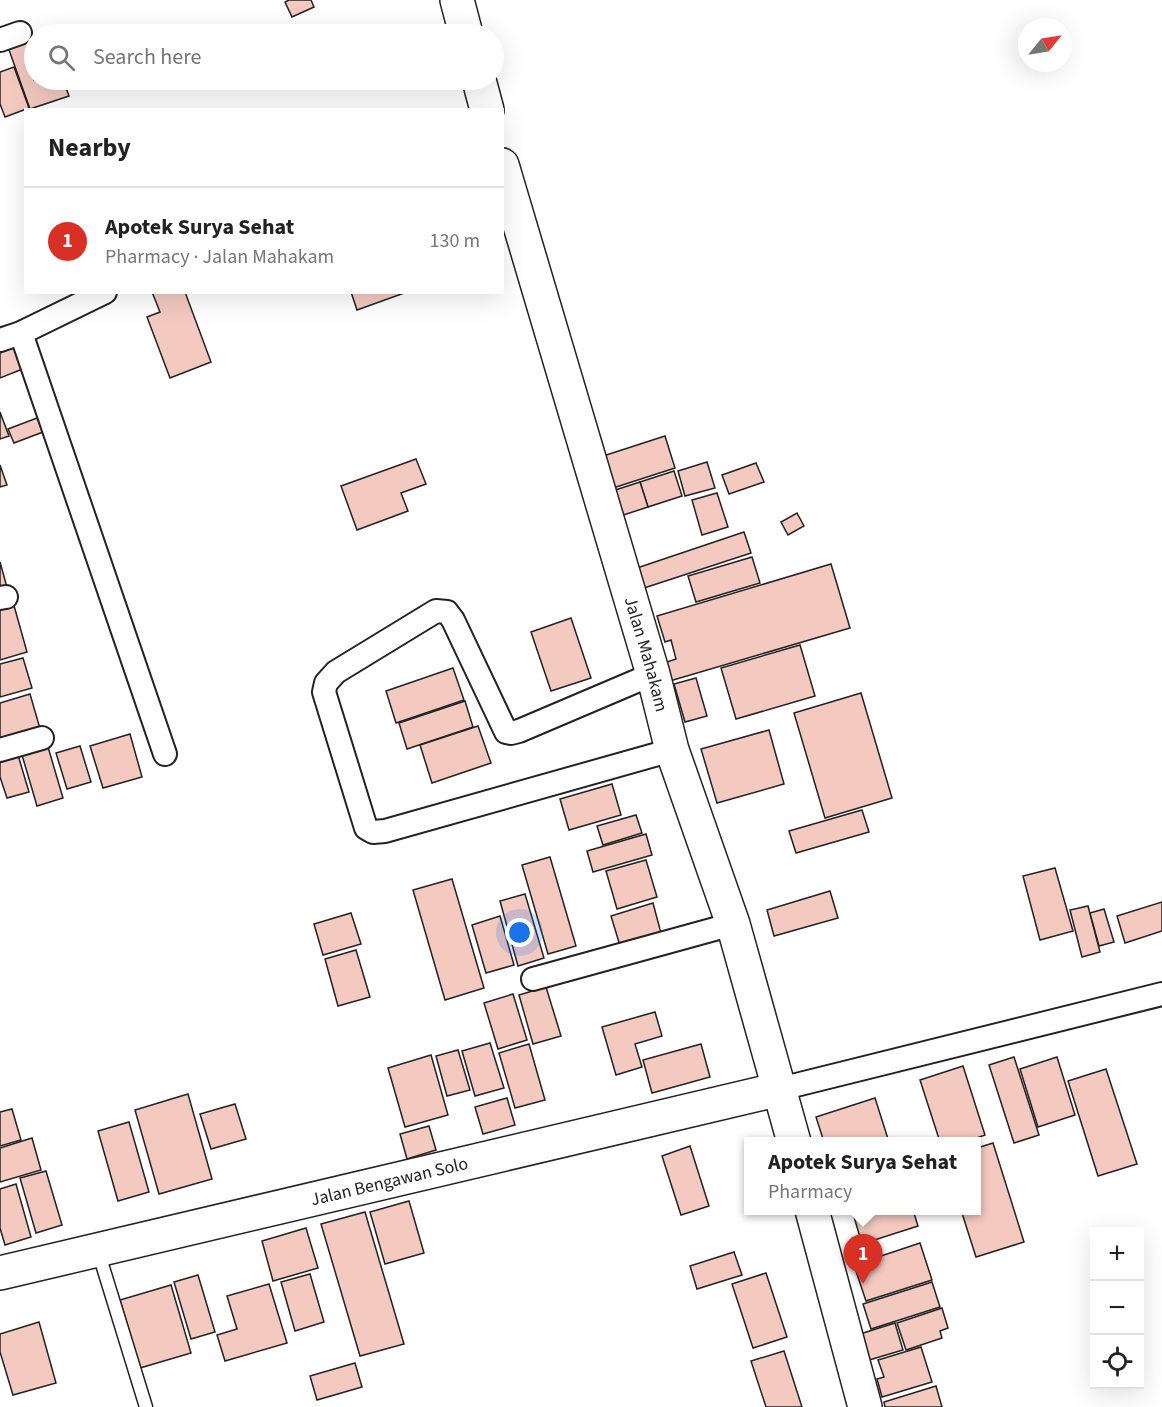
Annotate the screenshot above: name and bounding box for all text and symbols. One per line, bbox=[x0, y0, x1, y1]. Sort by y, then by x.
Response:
north arrow bbox=[1018, 18, 1072, 72]
search box bbox=[24, 24, 504, 90]
icon: search bbox=[45, 41, 78, 74]
text: Search here bbox=[93, 41, 201, 73]
text: Nearby bbox=[48, 129, 131, 166]
text: Apotek Surya Sehat bbox=[105, 211, 294, 243]
text: 1 bbox=[62, 227, 73, 255]
text: 130 m bbox=[430, 227, 480, 255]
text: Pharmacy · Jalan Mahakam bbox=[105, 243, 334, 271]
street label: Jalan Mahakam bbox=[618, 594, 674, 714]
your location bbox=[505, 918, 534, 947]
popup bbox=[744, 1137, 981, 1215]
text: Apotek Surya Sehat bbox=[768, 1146, 957, 1178]
street label: Jalan Bengawan Solo bbox=[308, 1150, 471, 1212]
text: Pharmacy bbox=[768, 1178, 852, 1206]
map controls bbox=[1090, 1227, 1144, 1389]
button: + bbox=[1090, 1227, 1144, 1281]
pin: 1 bbox=[844, 1234, 882, 1284]
button: − bbox=[1090, 1281, 1144, 1335]
button: locate bbox=[1090, 1335, 1144, 1389]

